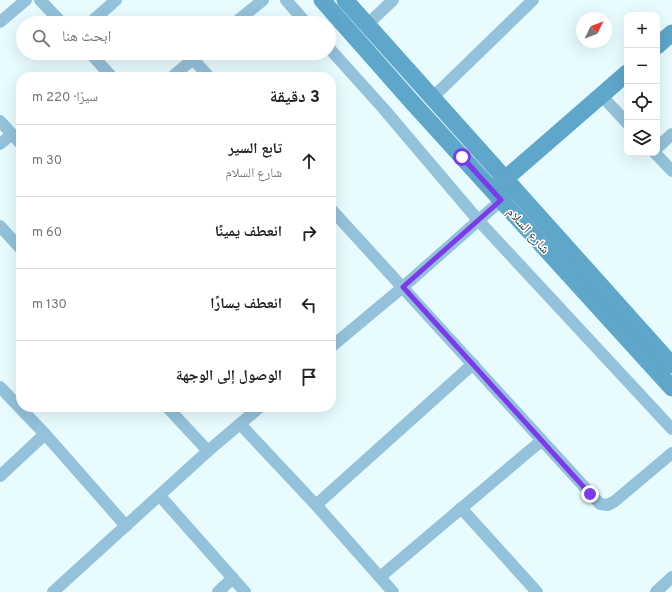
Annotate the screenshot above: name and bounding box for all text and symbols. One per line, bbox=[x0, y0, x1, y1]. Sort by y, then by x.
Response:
north arrow bbox=[576, 12, 612, 48]
map controls bbox=[624, 12, 660, 156]
button: + bbox=[624, 12, 660, 48]
search box bbox=[16, 16, 336, 60]
icon: search bbox=[30, 27, 52, 49]
text: ابحث هنا bbox=[62, 28, 111, 47]
button: − bbox=[624, 48, 660, 84]
button: locate bbox=[624, 84, 660, 120]
text: 3 دقيقة bbox=[270, 87, 320, 109]
text: سيرًا · 220 m bbox=[32, 90, 98, 106]
button: layers bbox=[624, 120, 660, 156]
text: تابع السير bbox=[228, 140, 282, 159]
route start bbox=[453, 148, 471, 166]
icon: ahead bbox=[298, 150, 320, 172]
text: 30 m bbox=[32, 153, 62, 169]
text: شارع السلام bbox=[225, 166, 282, 182]
street label: شارع السلام bbox=[503, 205, 552, 258]
icon: right bbox=[298, 222, 320, 244]
text: انعطف يمينًا bbox=[215, 223, 282, 242]
text: 60 m bbox=[32, 225, 62, 241]
icon: left bbox=[298, 294, 320, 316]
text: انعطف يسارًا bbox=[210, 295, 282, 314]
text: 130 m bbox=[32, 297, 67, 313]
icon: arrive bbox=[298, 366, 320, 388]
text: الوصول إلى الوجهة bbox=[176, 367, 282, 386]
route end bbox=[581, 485, 599, 503]

